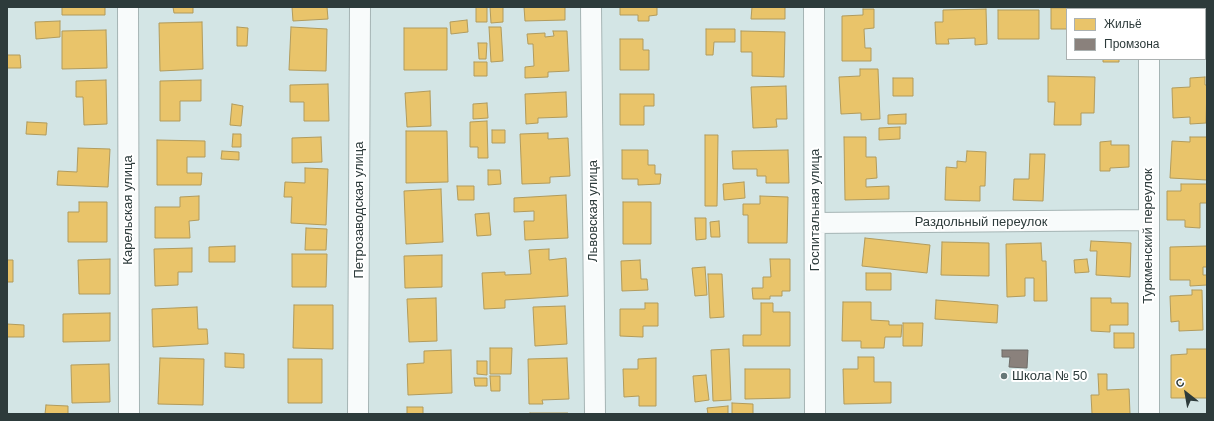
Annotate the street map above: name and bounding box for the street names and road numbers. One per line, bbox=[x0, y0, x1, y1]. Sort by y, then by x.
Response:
street label: Петрозаводская улица bbox=[351, 142, 367, 278]
street label: Госпитальная улица bbox=[807, 149, 823, 271]
street label: Карельская улица bbox=[120, 155, 136, 265]
street label: Львовская улица bbox=[585, 160, 601, 262]
street label: Туркменский переулок bbox=[1140, 168, 1156, 304]
street label: Раздольный переулок bbox=[915, 214, 1047, 230]

